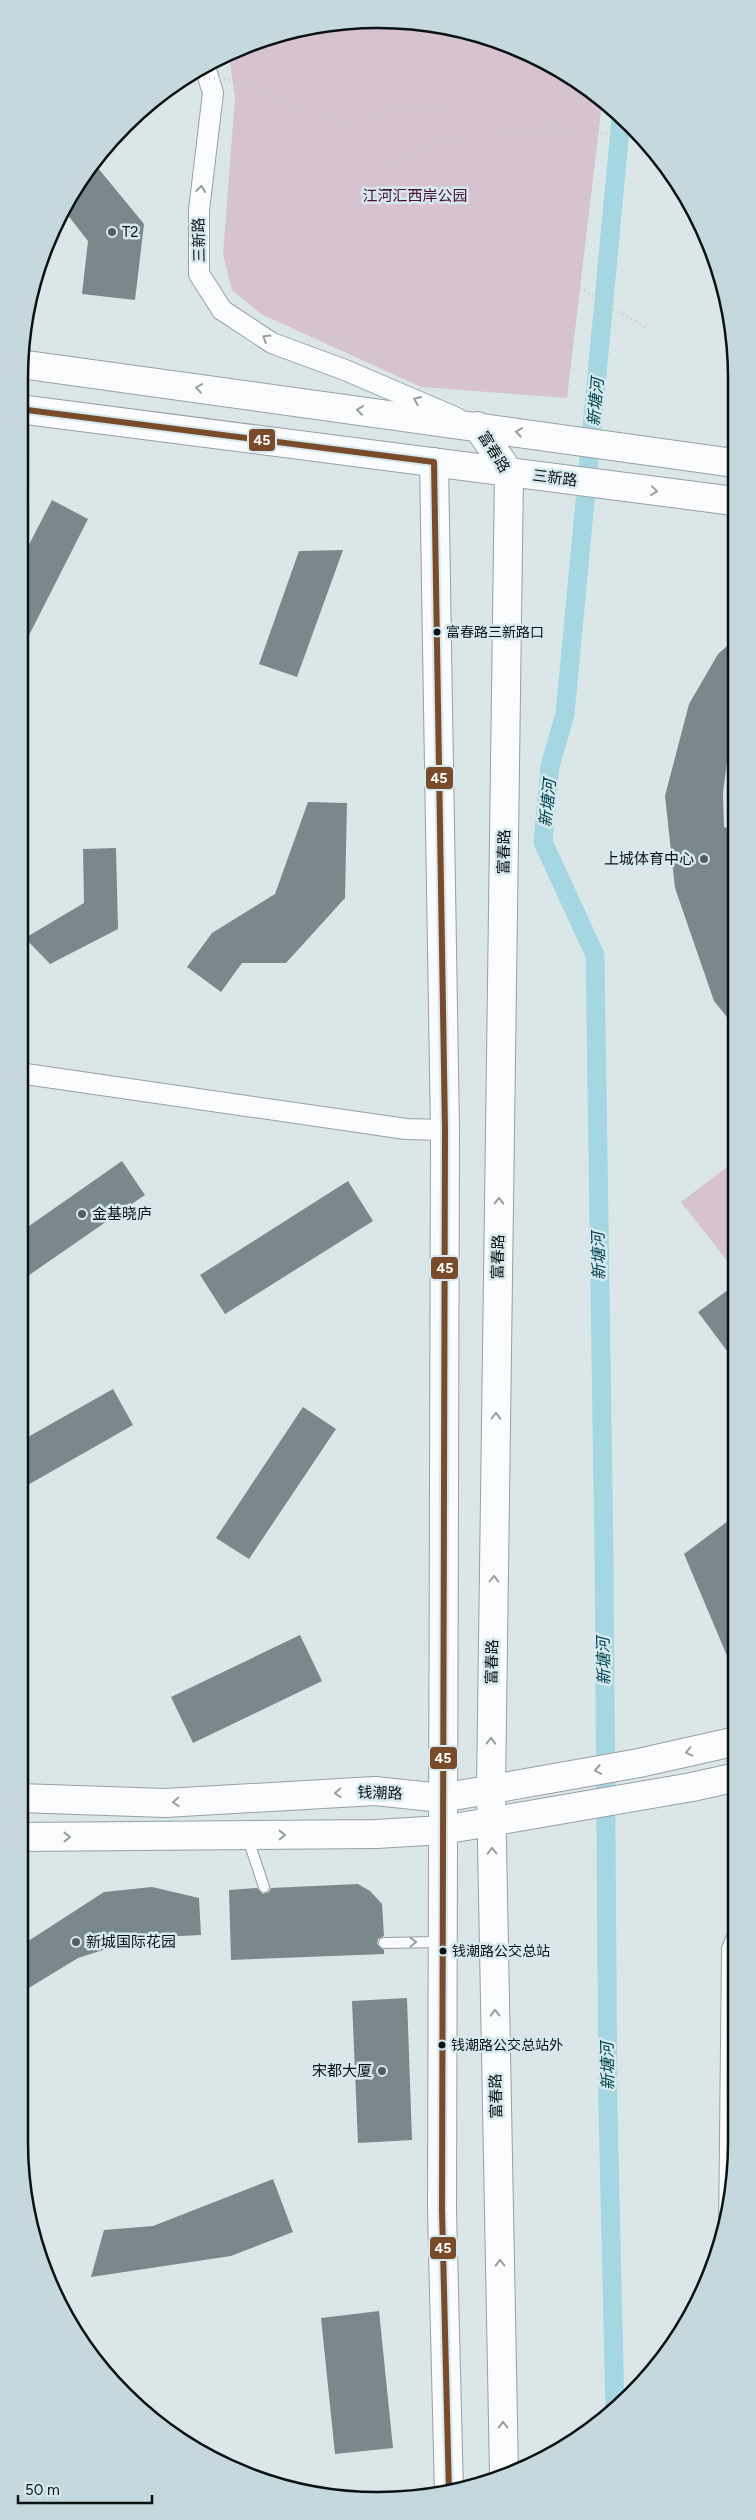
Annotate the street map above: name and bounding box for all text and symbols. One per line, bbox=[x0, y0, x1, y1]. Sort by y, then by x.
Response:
one-way arrow bbox=[195, 185, 206, 193]
park label: 江河汇西岸公园 bbox=[362, 187, 468, 205]
street label: 三新路 bbox=[190, 217, 208, 263]
place label: T2 bbox=[122, 223, 139, 241]
marker: T2 bbox=[106, 226, 118, 238]
one-way arrow bbox=[263, 335, 272, 345]
water label: 新塘河 bbox=[584, 374, 607, 427]
one-way arrow bbox=[194, 384, 203, 394]
one-way arrow bbox=[413, 396, 421, 406]
one-way arrow bbox=[355, 405, 363, 416]
one-way arrow bbox=[515, 427, 523, 438]
line badge: 45 bbox=[248, 428, 276, 452]
street label: 富春路 bbox=[474, 428, 514, 476]
text: 45 bbox=[254, 432, 271, 449]
street label: 三新路 bbox=[532, 466, 578, 490]
one-way arrow bbox=[650, 485, 658, 496]
place label: 富春路三新路口 bbox=[446, 624, 544, 641]
marker: 富春路三新路口 bbox=[432, 627, 442, 637]
line badge: 45 bbox=[425, 766, 454, 790]
text: 45 bbox=[431, 770, 448, 787]
water label: 新塘河 bbox=[536, 775, 560, 828]
street label: 富春路 bbox=[495, 829, 513, 875]
place label: 上城体育中心 bbox=[604, 850, 694, 868]
marker: 上城体育中心 bbox=[698, 853, 710, 865]
one-way arrow bbox=[494, 1197, 504, 1204]
place label: 金基晓庐 bbox=[92, 1205, 152, 1223]
marker: 金基晓庐 bbox=[76, 1208, 88, 1220]
water label: 新塘河 bbox=[589, 1229, 608, 1280]
street label: 富春路 bbox=[489, 1234, 507, 1280]
line badge: 45 bbox=[430, 1256, 459, 1280]
text: 45 bbox=[437, 1260, 454, 1277]
one-way arrow bbox=[491, 1412, 501, 1420]
one-way arrow bbox=[488, 1574, 499, 1582]
water label: 新塘河 bbox=[594, 1634, 613, 1685]
street label: 富春路 bbox=[483, 1639, 501, 1685]
one-way arrow bbox=[486, 1737, 496, 1744]
line badge: 45 bbox=[429, 1746, 458, 1770]
one-way arrow bbox=[685, 1746, 694, 1757]
text: 45 bbox=[435, 1750, 452, 1767]
one-way arrow bbox=[594, 1765, 603, 1775]
street label: 钱潮路 bbox=[357, 1783, 403, 1803]
one-way arrow bbox=[334, 1787, 342, 1798]
one-way arrow bbox=[171, 1797, 179, 1808]
one-way arrow bbox=[279, 1830, 287, 1840]
one-way arrow bbox=[64, 1831, 72, 1842]
one-way arrow bbox=[486, 1846, 497, 1854]
place label: 新城国际花园 bbox=[86, 1933, 176, 1951]
marker: 新城国际花园 bbox=[70, 1936, 82, 1948]
one-way arrow bbox=[409, 1937, 417, 1948]
place label: 钱潮路公交总站 bbox=[452, 1943, 550, 1960]
marker: 钱潮路公交总站 bbox=[438, 1946, 448, 1956]
one-way arrow bbox=[490, 2009, 500, 2016]
place label: 钱潮路公交总站外 bbox=[451, 2037, 563, 2054]
water label: 新塘河 bbox=[598, 2039, 617, 2090]
marker: 钱潮路公交总站外 bbox=[437, 2040, 447, 2050]
place label: 宋都大厦 bbox=[312, 2062, 372, 2080]
marker: 宋都大厦 bbox=[376, 2065, 388, 2077]
street label: 富春路 bbox=[487, 2073, 505, 2119]
line badge: 45 bbox=[429, 2236, 457, 2260]
text: 45 bbox=[435, 2240, 452, 2257]
one-way arrow bbox=[494, 2259, 505, 2267]
one-way arrow bbox=[498, 2421, 508, 2429]
scale bar bbox=[18, 2472, 151, 2504]
text: 50 m bbox=[25, 2481, 60, 2499]

